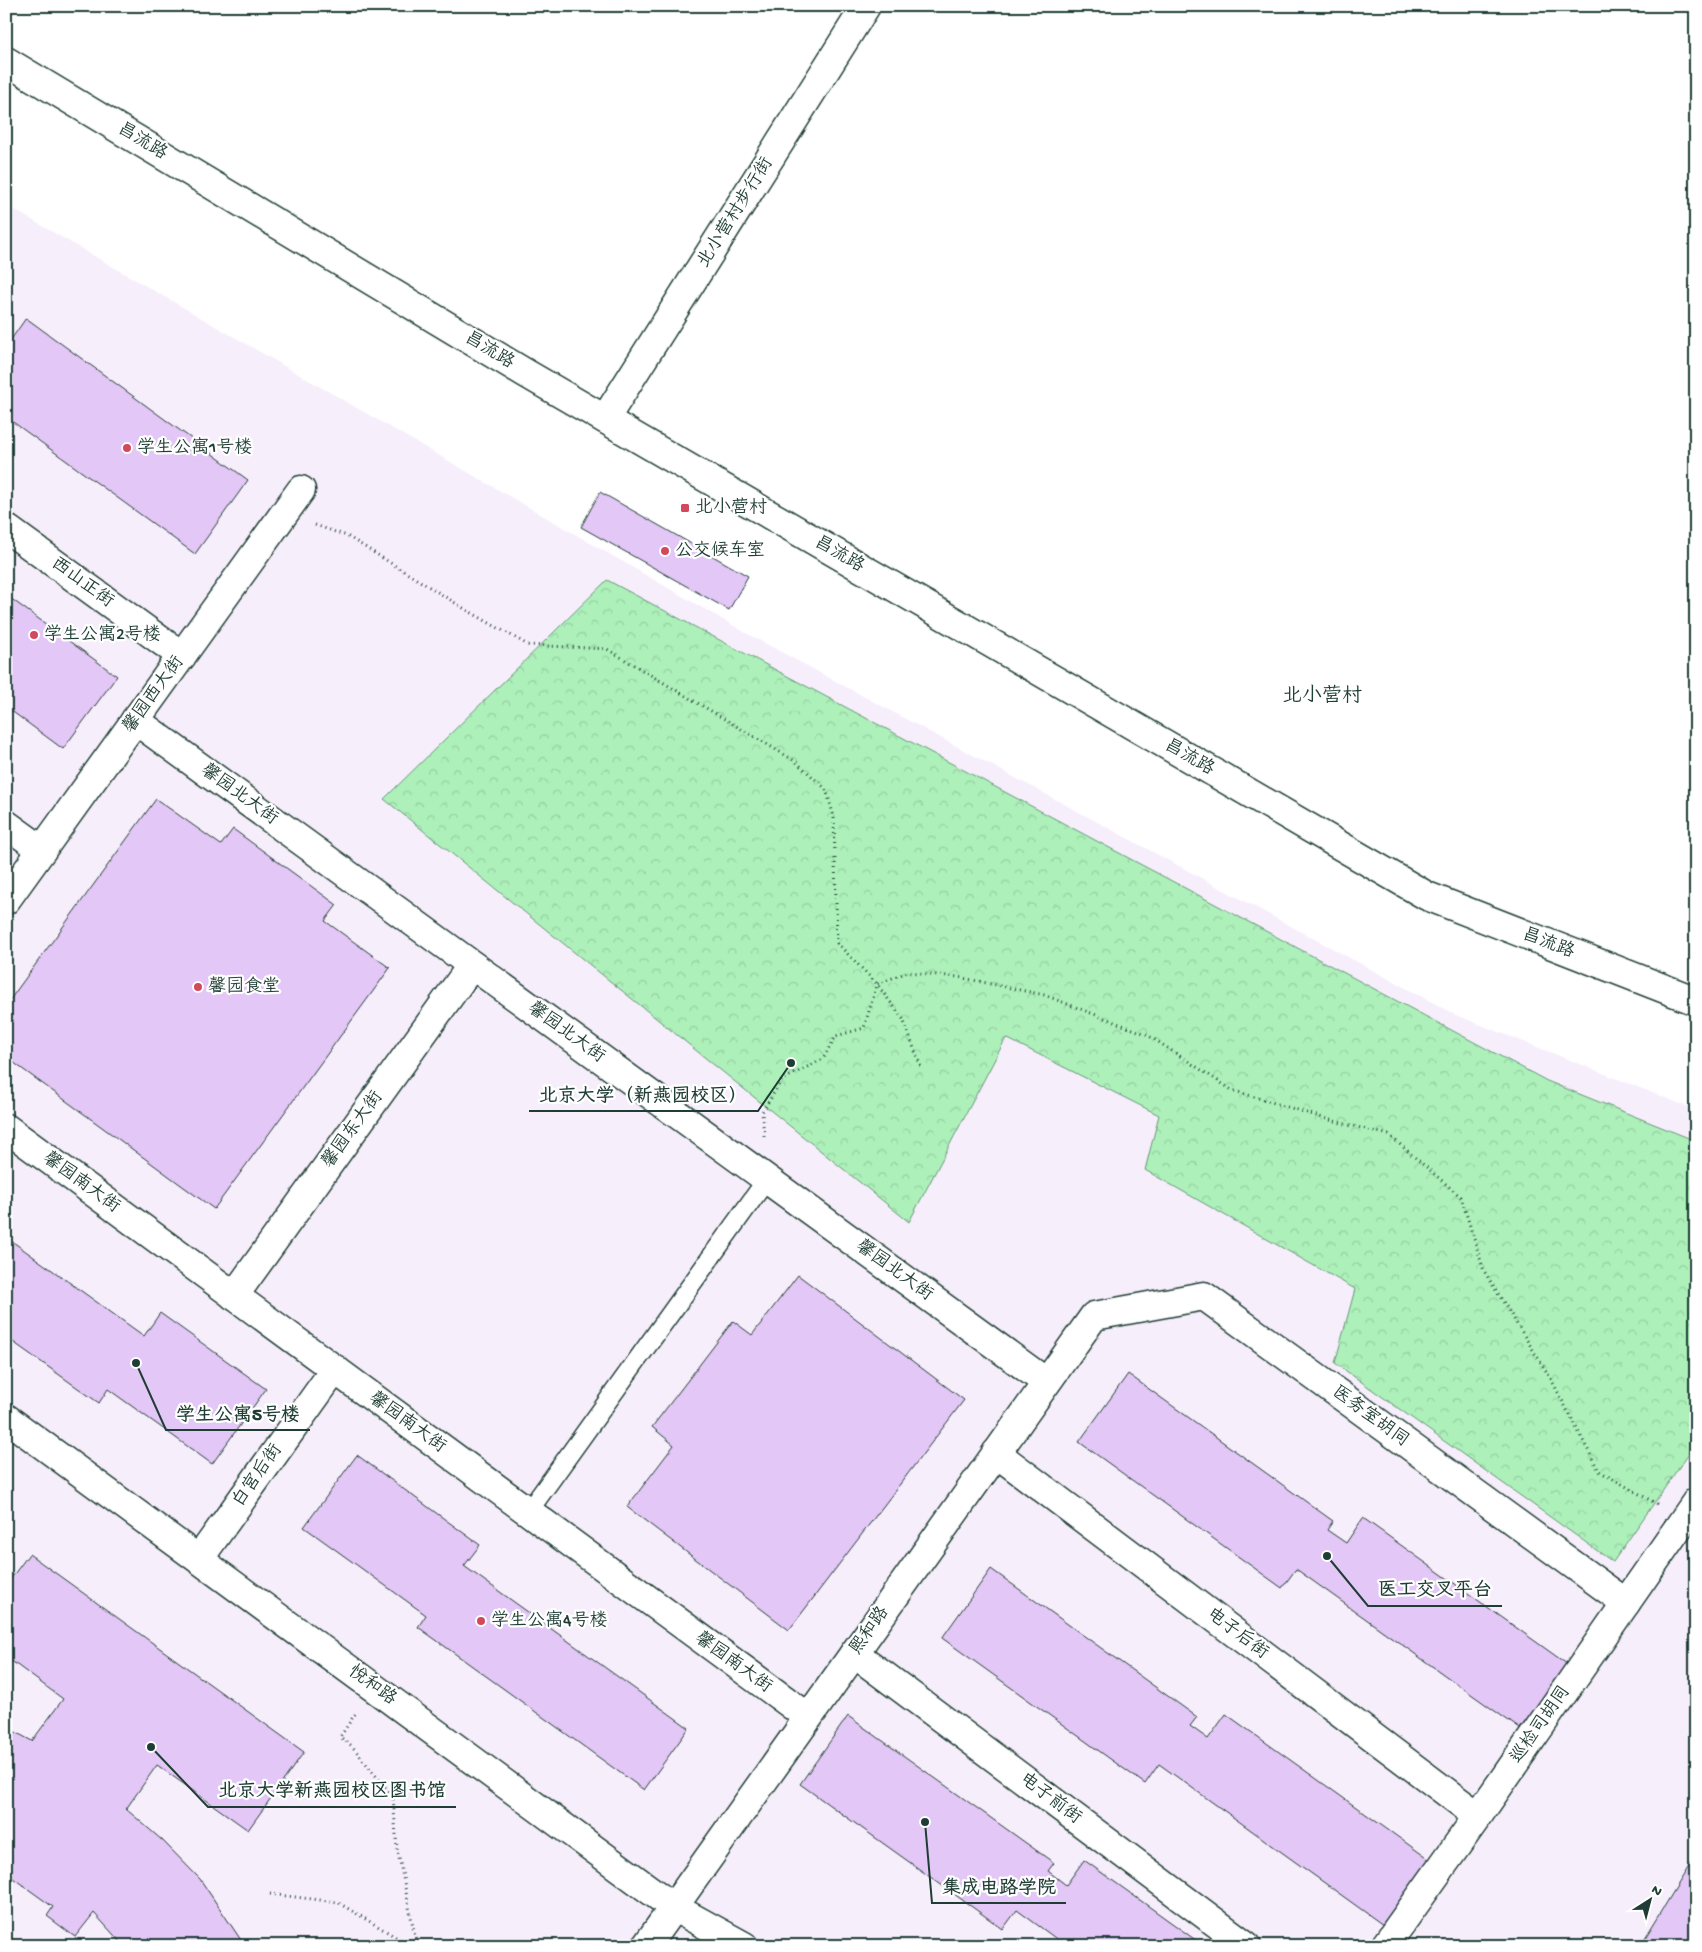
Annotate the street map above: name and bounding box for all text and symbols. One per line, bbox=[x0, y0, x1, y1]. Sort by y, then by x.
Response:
street label: 昌流路 bbox=[113, 118, 171, 165]
street label: 北小营村步行街 bbox=[693, 153, 778, 272]
street label: 昌流路 bbox=[460, 327, 518, 374]
place label: 学生公寓1号楼 bbox=[137, 437, 252, 459]
marker: 学生公寓1号楼 bbox=[121, 442, 133, 454]
place label: 北小营村 bbox=[695, 497, 767, 519]
marker: 北小营村 bbox=[679, 502, 691, 514]
street label: 昌流路 bbox=[810, 532, 868, 578]
place label: 公交候车室 bbox=[675, 540, 765, 562]
marker: 公交候车室 bbox=[659, 545, 671, 557]
street label: 西山正街 bbox=[47, 553, 118, 613]
place label: 学生公寓2号楼 bbox=[44, 624, 161, 646]
marker: 学生公寓2号楼 bbox=[28, 629, 40, 641]
street label: 馨园西大街 bbox=[118, 652, 189, 738]
district label: 北小营村 bbox=[1282, 684, 1362, 709]
street label: 昌流路 bbox=[1160, 735, 1218, 781]
street label: 馨园北大街 bbox=[196, 759, 282, 830]
street label: 昌流路 bbox=[1519, 924, 1577, 963]
place label: 馨园食堂 bbox=[208, 976, 280, 998]
marker: 馨园食堂 bbox=[192, 981, 204, 993]
street label: 馨园北大街 bbox=[523, 997, 609, 1068]
callout: 北京大学（新燕园校区） bbox=[529, 1077, 758, 1111]
text: 北京大学（新燕园校区） bbox=[538, 1085, 748, 1109]
street label: 馨园东大街 bbox=[317, 1087, 388, 1173]
street label: 馨园南大街 bbox=[38, 1147, 124, 1218]
street label: 馨园北大街 bbox=[851, 1235, 937, 1306]
street label: 医务室胡同 bbox=[1327, 1381, 1413, 1452]
street label: 馨园南大街 bbox=[364, 1387, 450, 1458]
callout: 学生公寓5号楼 bbox=[166, 1396, 310, 1430]
text: 学生公寓5号楼 bbox=[176, 1404, 300, 1428]
street label: 白宫后街 bbox=[228, 1440, 287, 1512]
callout: 医工交叉平台 bbox=[1368, 1572, 1502, 1606]
text: 医工交叉平台 bbox=[1378, 1579, 1492, 1603]
street label: 熙和路 bbox=[845, 1602, 894, 1659]
street label: 电子后街 bbox=[1202, 1603, 1273, 1664]
place label: 学生公寓4号楼 bbox=[491, 1610, 608, 1632]
marker: 学生公寓4号楼 bbox=[475, 1615, 487, 1627]
street label: 馨园南大街 bbox=[690, 1627, 776, 1698]
street label: 悦和路 bbox=[344, 1661, 401, 1710]
street label: 巡检司胡同 bbox=[1506, 1682, 1575, 1768]
street label: 电子前街 bbox=[1015, 1768, 1086, 1829]
callout: 北京大学新燕园校区图书馆 bbox=[208, 1773, 456, 1807]
text: 北京大学新燕园校区图书馆 bbox=[218, 1780, 446, 1804]
callout: 集成电路学院 bbox=[932, 1869, 1066, 1903]
north arrow bbox=[1624, 1874, 1674, 1924]
text: 集成电路学院 bbox=[942, 1877, 1056, 1901]
text: N bbox=[1647, 1882, 1665, 1901]

